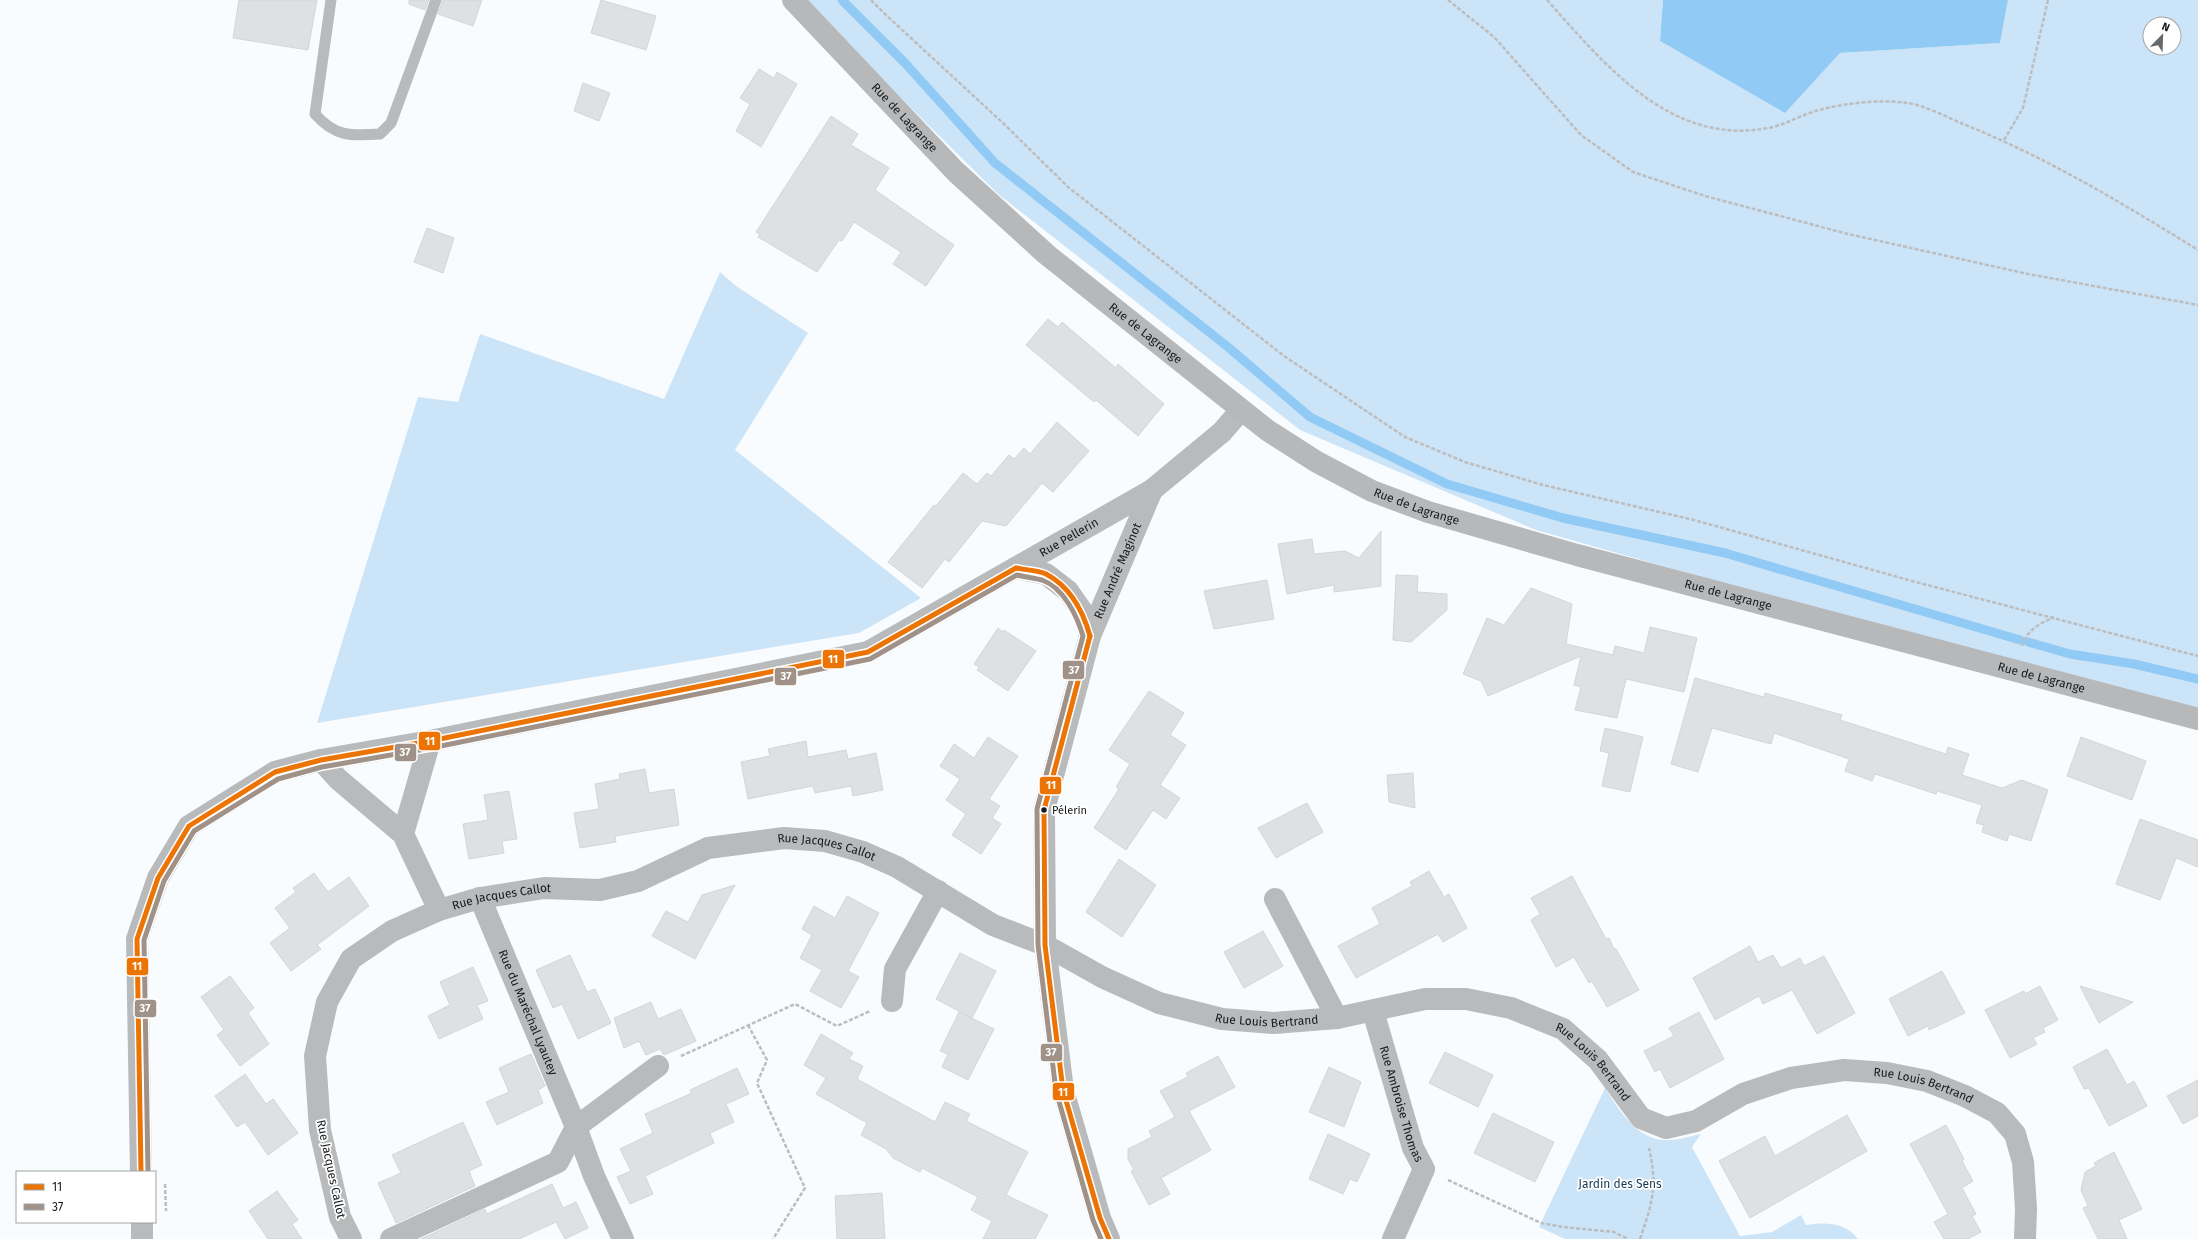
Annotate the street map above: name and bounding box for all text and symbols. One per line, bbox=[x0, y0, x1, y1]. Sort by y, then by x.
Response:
north arrow bbox=[2142, 16, 2182, 56]
text: N bbox=[2160, 20, 2172, 35]
street label: Rue de Lagrange bbox=[868, 80, 940, 155]
street label: Rue de Lagrange bbox=[1106, 300, 1185, 367]
street label: Rue de Lagrange bbox=[1372, 485, 1461, 528]
street label: Rue Pellerin bbox=[1037, 515, 1101, 560]
street label: Rue André Maginot bbox=[1091, 520, 1144, 621]
street label: Rue de Lagrange bbox=[1683, 577, 1773, 613]
line badge: 11 bbox=[822, 649, 845, 669]
text: 11 bbox=[828, 653, 838, 666]
street label: Rue de Lagrange bbox=[1996, 659, 2087, 696]
line badge: 37 bbox=[1062, 660, 1085, 680]
text: 37 bbox=[1068, 664, 1079, 677]
line badge: 37 bbox=[774, 667, 797, 686]
text: 37 bbox=[780, 670, 791, 683]
line badge: 11 bbox=[418, 731, 441, 751]
text: 11 bbox=[425, 735, 435, 748]
line badge: 37 bbox=[394, 743, 417, 762]
text: 37 bbox=[399, 746, 410, 759]
line badge: 11 bbox=[1039, 776, 1062, 795]
text: 11 bbox=[1046, 779, 1056, 792]
place label: Pélerin bbox=[1052, 804, 1087, 817]
marker: Pélerin bbox=[1039, 805, 1049, 815]
street label: Rue Jacques Callot bbox=[776, 831, 879, 864]
street label: Rue Jacques Callot bbox=[450, 881, 552, 913]
street label: Rue du Maréchal Lyautey bbox=[495, 947, 561, 1077]
line badge: 11 bbox=[126, 957, 149, 976]
text: 11 bbox=[132, 960, 142, 973]
line badge: 37 bbox=[134, 999, 157, 1018]
text: 37 bbox=[139, 1002, 150, 1015]
street label: Rue Louis Bertrand bbox=[1214, 1011, 1319, 1030]
street label: Rue Louis Bertrand bbox=[1554, 1020, 1633, 1104]
line badge: 37 bbox=[1040, 1043, 1063, 1062]
street label: Rue Ambroise Thomas bbox=[1377, 1044, 1426, 1165]
text: 37 bbox=[1045, 1046, 1056, 1059]
street label: Rue Louis Bertrand bbox=[1873, 1065, 1976, 1106]
line badge: 11 bbox=[1052, 1082, 1075, 1101]
text: 11 bbox=[1058, 1086, 1068, 1099]
street label: Rue Jacques Callot bbox=[314, 1118, 348, 1220]
legend bbox=[16, 1171, 156, 1223]
park label: Jardin des Sens bbox=[1578, 1177, 1662, 1191]
text: 11 bbox=[52, 1180, 62, 1194]
text: 37 bbox=[52, 1200, 63, 1214]

